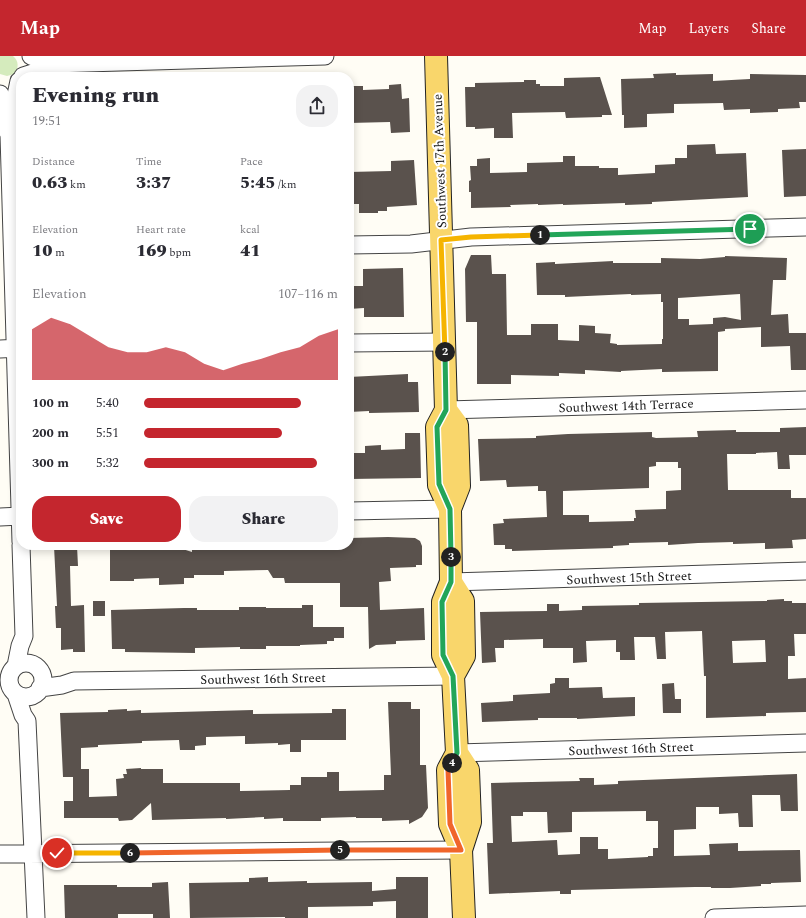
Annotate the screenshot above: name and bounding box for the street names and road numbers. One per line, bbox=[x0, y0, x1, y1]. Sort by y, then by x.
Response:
street label: Southwest 17th Avenue bbox=[428, 94, 452, 228]
street label: Southwest 14th Terrace bbox=[558, 394, 694, 418]
street label: Southwest 15th Street bbox=[566, 566, 692, 590]
street label: Southwest 16th Street bbox=[200, 668, 326, 690]
street label: Southwest 16th Street bbox=[568, 737, 694, 761]

